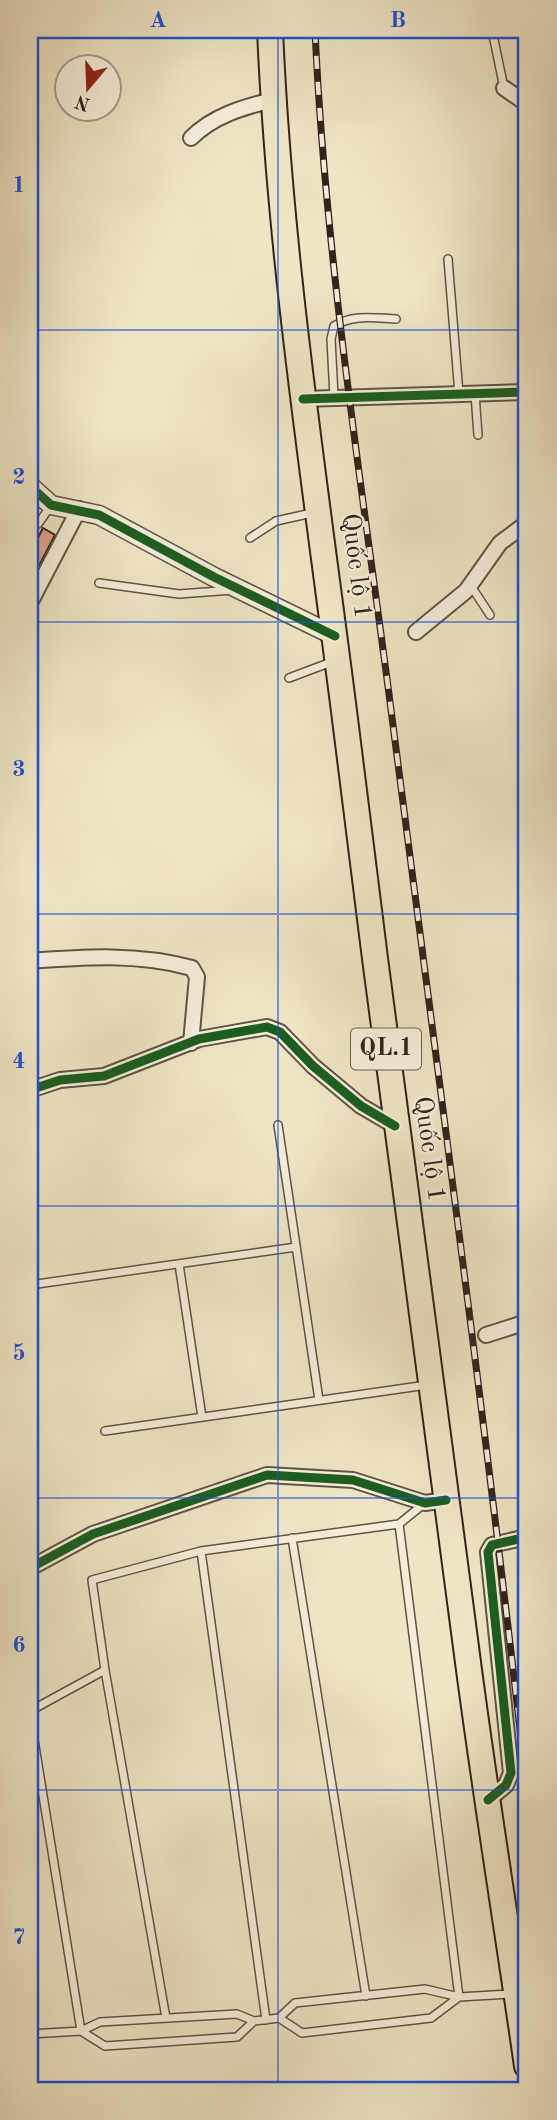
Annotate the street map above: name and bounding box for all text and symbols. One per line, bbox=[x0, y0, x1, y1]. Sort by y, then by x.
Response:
text: A bbox=[149, 9, 167, 32]
text: B bbox=[390, 9, 406, 32]
north arrow bbox=[52, 52, 122, 122]
text: N bbox=[73, 90, 93, 113]
text: 1 bbox=[12, 174, 26, 197]
text: 2 bbox=[12, 466, 26, 489]
street label: Quốc lộ 1 bbox=[337, 512, 375, 620]
text: 3 bbox=[12, 758, 26, 781]
road number: QL.1 bbox=[351, 1028, 421, 1070]
text: 4 bbox=[12, 1050, 26, 1073]
street label: Quốc lộ 1 bbox=[409, 1095, 449, 1203]
text: 5 bbox=[12, 1342, 26, 1365]
text: 6 bbox=[12, 1634, 26, 1657]
text: 7 bbox=[12, 1926, 26, 1949]

